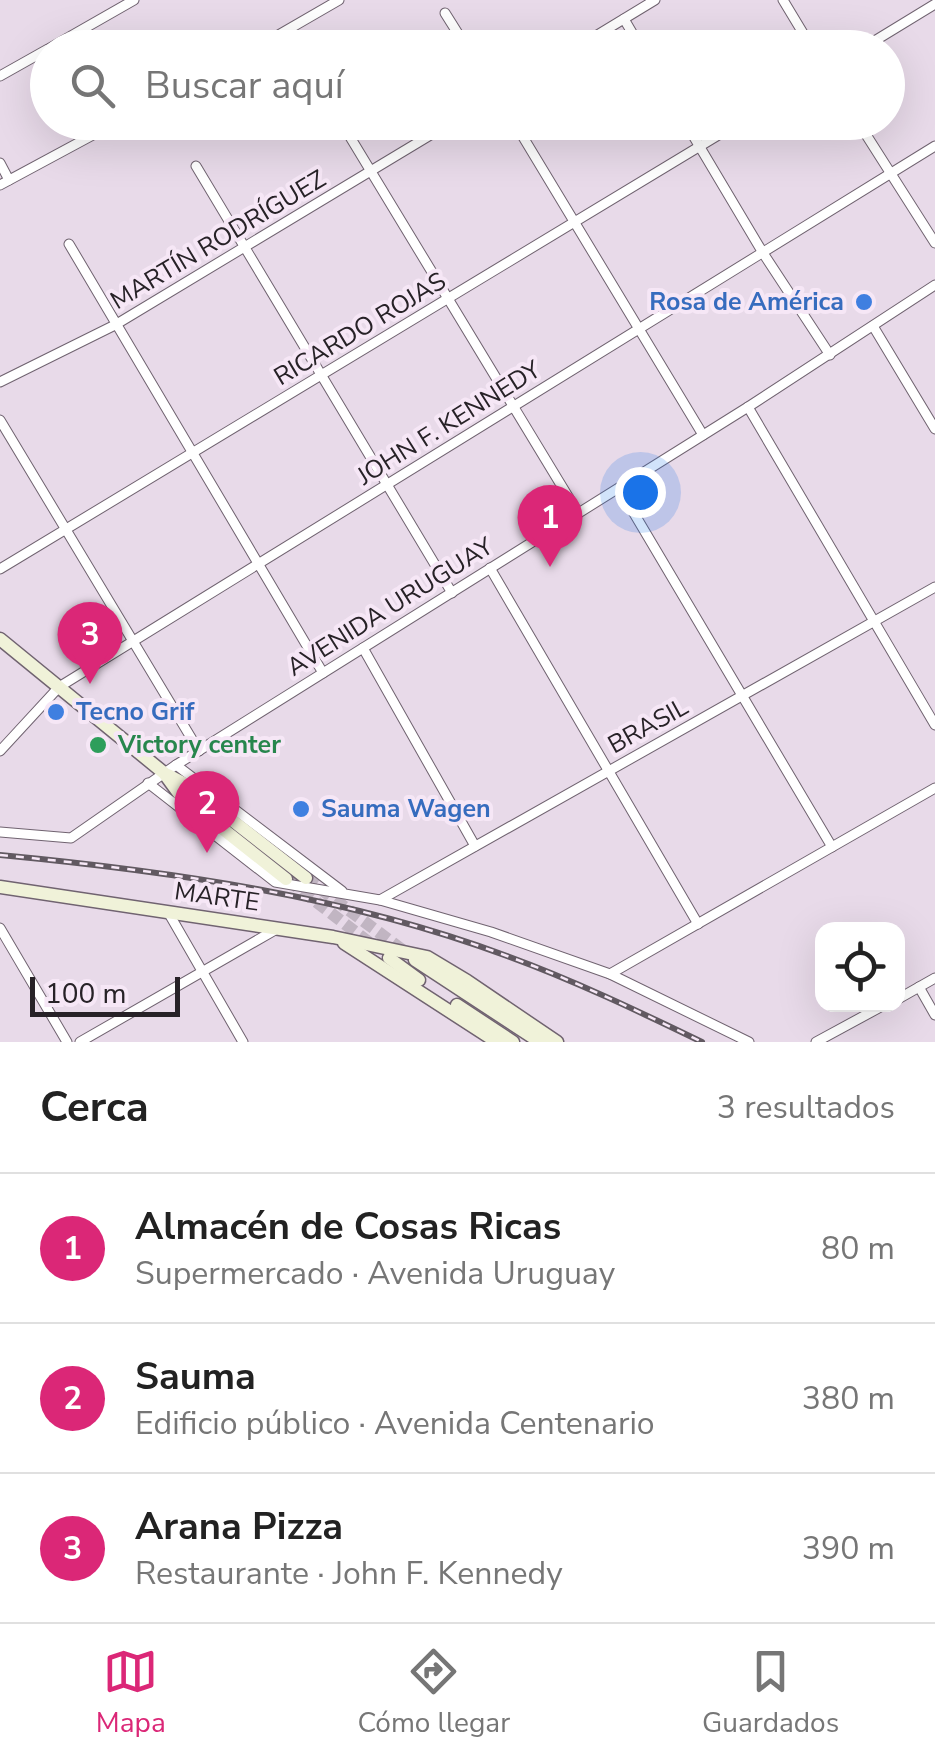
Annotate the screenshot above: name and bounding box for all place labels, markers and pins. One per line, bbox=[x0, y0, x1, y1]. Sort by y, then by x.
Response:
place label: Rosa de América bbox=[649, 285, 844, 319]
marker: Rosa de América bbox=[853, 291, 875, 313]
pin: 1 bbox=[518, 484, 582, 567]
pin: 3 bbox=[58, 602, 122, 684]
place label: Tecno Grif bbox=[76, 695, 195, 729]
marker: Tecno Grif bbox=[45, 701, 67, 723]
place label: Victory center bbox=[117, 728, 281, 762]
marker: Victory center bbox=[87, 734, 109, 756]
pin: 2 bbox=[174, 770, 240, 853]
place label: Sauma Wagen bbox=[321, 792, 491, 826]
marker: Sauma Wagen bbox=[290, 798, 312, 820]

